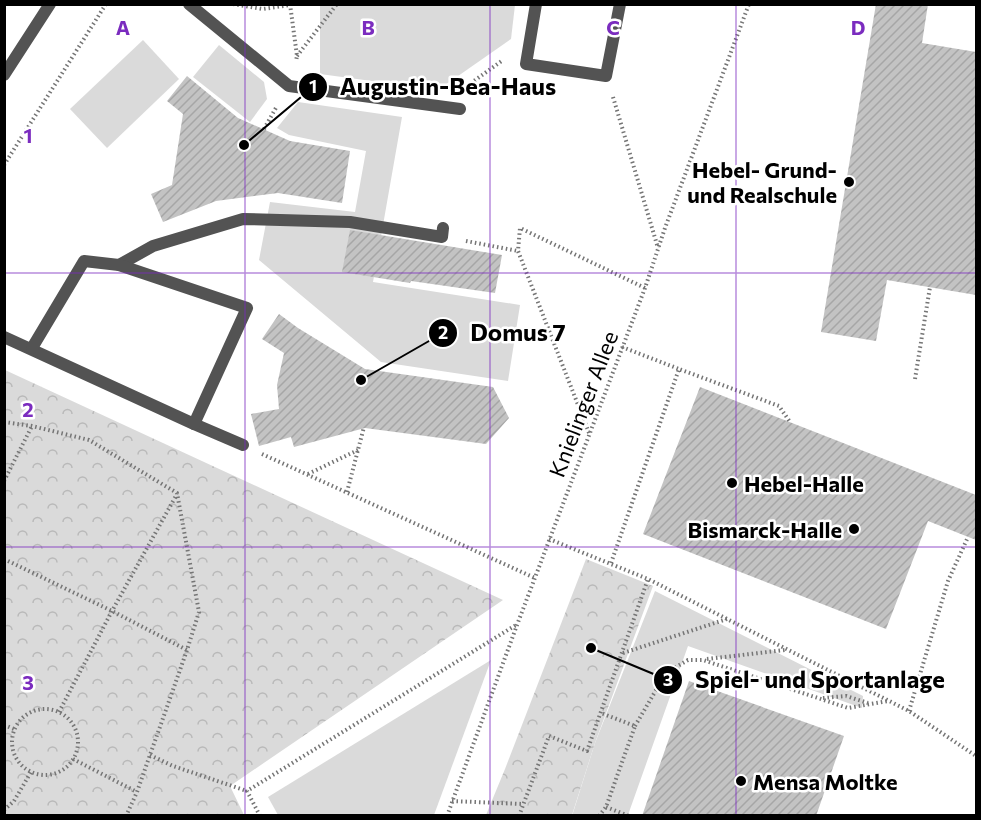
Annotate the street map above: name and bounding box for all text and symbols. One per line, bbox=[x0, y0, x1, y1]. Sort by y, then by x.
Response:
text: A bbox=[116, 15, 130, 39]
text: B bbox=[361, 15, 375, 39]
text: C bbox=[606, 15, 620, 39]
text: D bbox=[851, 15, 865, 39]
callout: Augustin-Bea-Haus bbox=[298, 66, 569, 108]
text: Augustin-Bea-Haus bbox=[340, 71, 556, 100]
text: 1 bbox=[309, 75, 317, 97]
text: 1 bbox=[23, 123, 33, 147]
place label: Hebel- Grund- und Realschule bbox=[687, 156, 837, 208]
marker: Hebel- Grund- und Realschule bbox=[842, 175, 856, 189]
callout: Domus 7 bbox=[428, 312, 578, 354]
text: Domus 7 bbox=[470, 317, 566, 346]
text: 2 bbox=[438, 321, 448, 343]
street label: Knielinger Allee bbox=[543, 327, 623, 481]
text: 2 bbox=[22, 397, 34, 421]
place label: Hebel-Halle bbox=[744, 470, 864, 497]
marker: Hebel-Halle bbox=[725, 476, 739, 490]
place label: Bismarck-Halle bbox=[688, 516, 842, 543]
marker: Bismarck-Halle bbox=[847, 522, 861, 536]
callout: Spiel- und Sportanlage bbox=[653, 659, 957, 701]
text: Spiel- und Sportanlage bbox=[695, 664, 945, 693]
text: 3 bbox=[663, 668, 673, 690]
text: 3 bbox=[22, 670, 34, 694]
place label: Mensa Moltke bbox=[753, 768, 898, 795]
marker: Mensa Moltke bbox=[734, 774, 748, 788]

